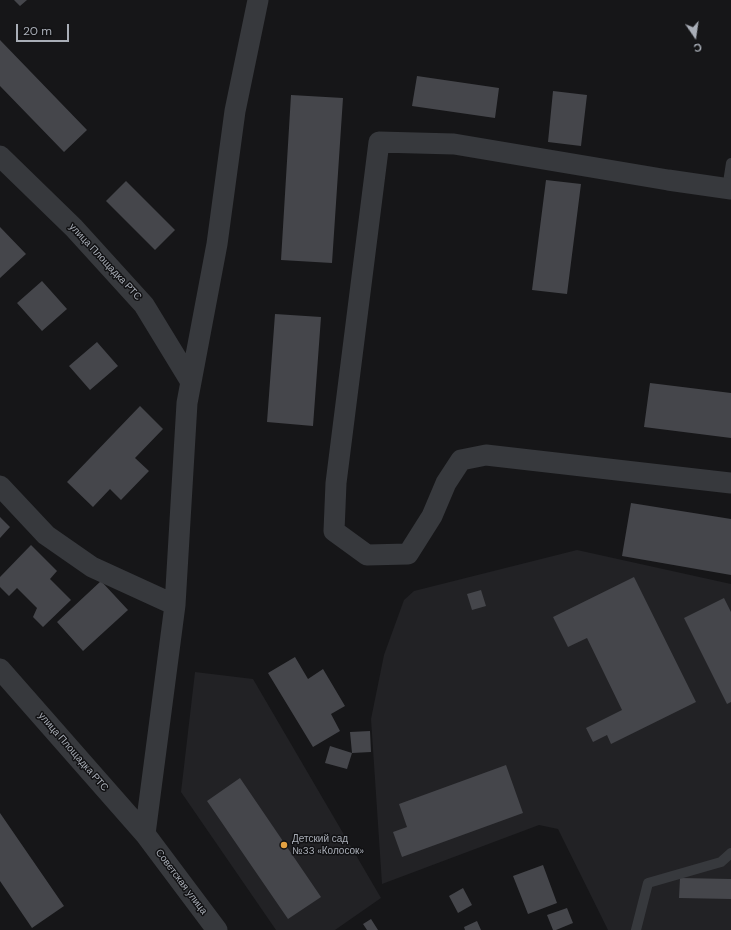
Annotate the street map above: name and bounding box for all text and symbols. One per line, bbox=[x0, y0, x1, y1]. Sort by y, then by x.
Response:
scale bar bbox=[18, 16, 71, 42]
north arrow bbox=[675, 16, 715, 56]
text: 20 m bbox=[23, 23, 52, 39]
text: С bbox=[692, 40, 703, 55]
street label: улица Площадка РТС bbox=[66, 221, 144, 303]
street label: улица Площадка РТС bbox=[35, 710, 111, 794]
place label: Детский сад №33 «Колосок» bbox=[292, 833, 364, 856]
marker: Детский сад №33 «Колосок» bbox=[279, 840, 289, 850]
street label: Советская улица bbox=[153, 847, 209, 917]

